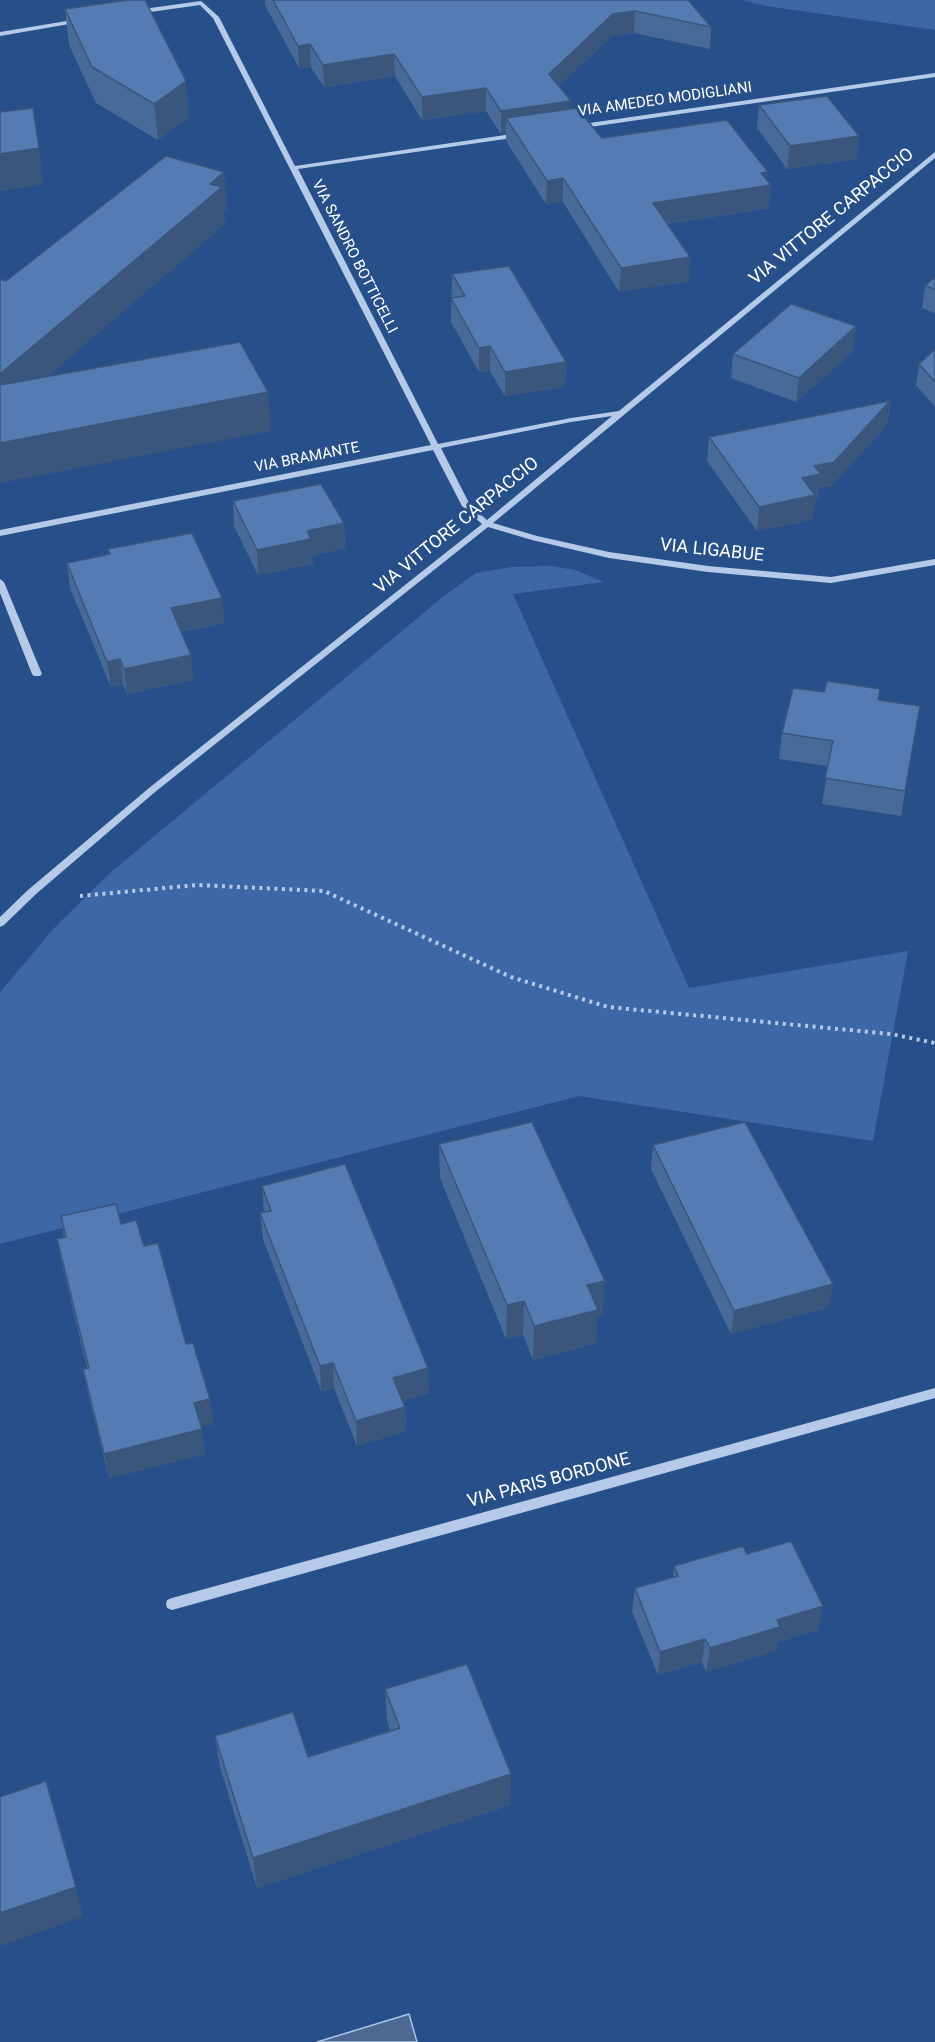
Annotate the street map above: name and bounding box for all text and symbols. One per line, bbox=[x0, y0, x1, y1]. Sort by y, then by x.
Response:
street label: VIA AMEDEO MODIGLIANI bbox=[577, 79, 753, 121]
street label: VIA VITTORE CARPACCIO bbox=[745, 144, 919, 290]
street label: VIA SANDRO BOTTICELLI bbox=[307, 177, 401, 337]
street label: VIA BRAMANTE bbox=[253, 439, 361, 477]
street label: VIA VITTORE CARPACCIO bbox=[370, 453, 544, 599]
street label: VIA LIGABUE bbox=[659, 535, 765, 567]
street label: VIA PARIS BORDONE bbox=[465, 1449, 633, 1513]

